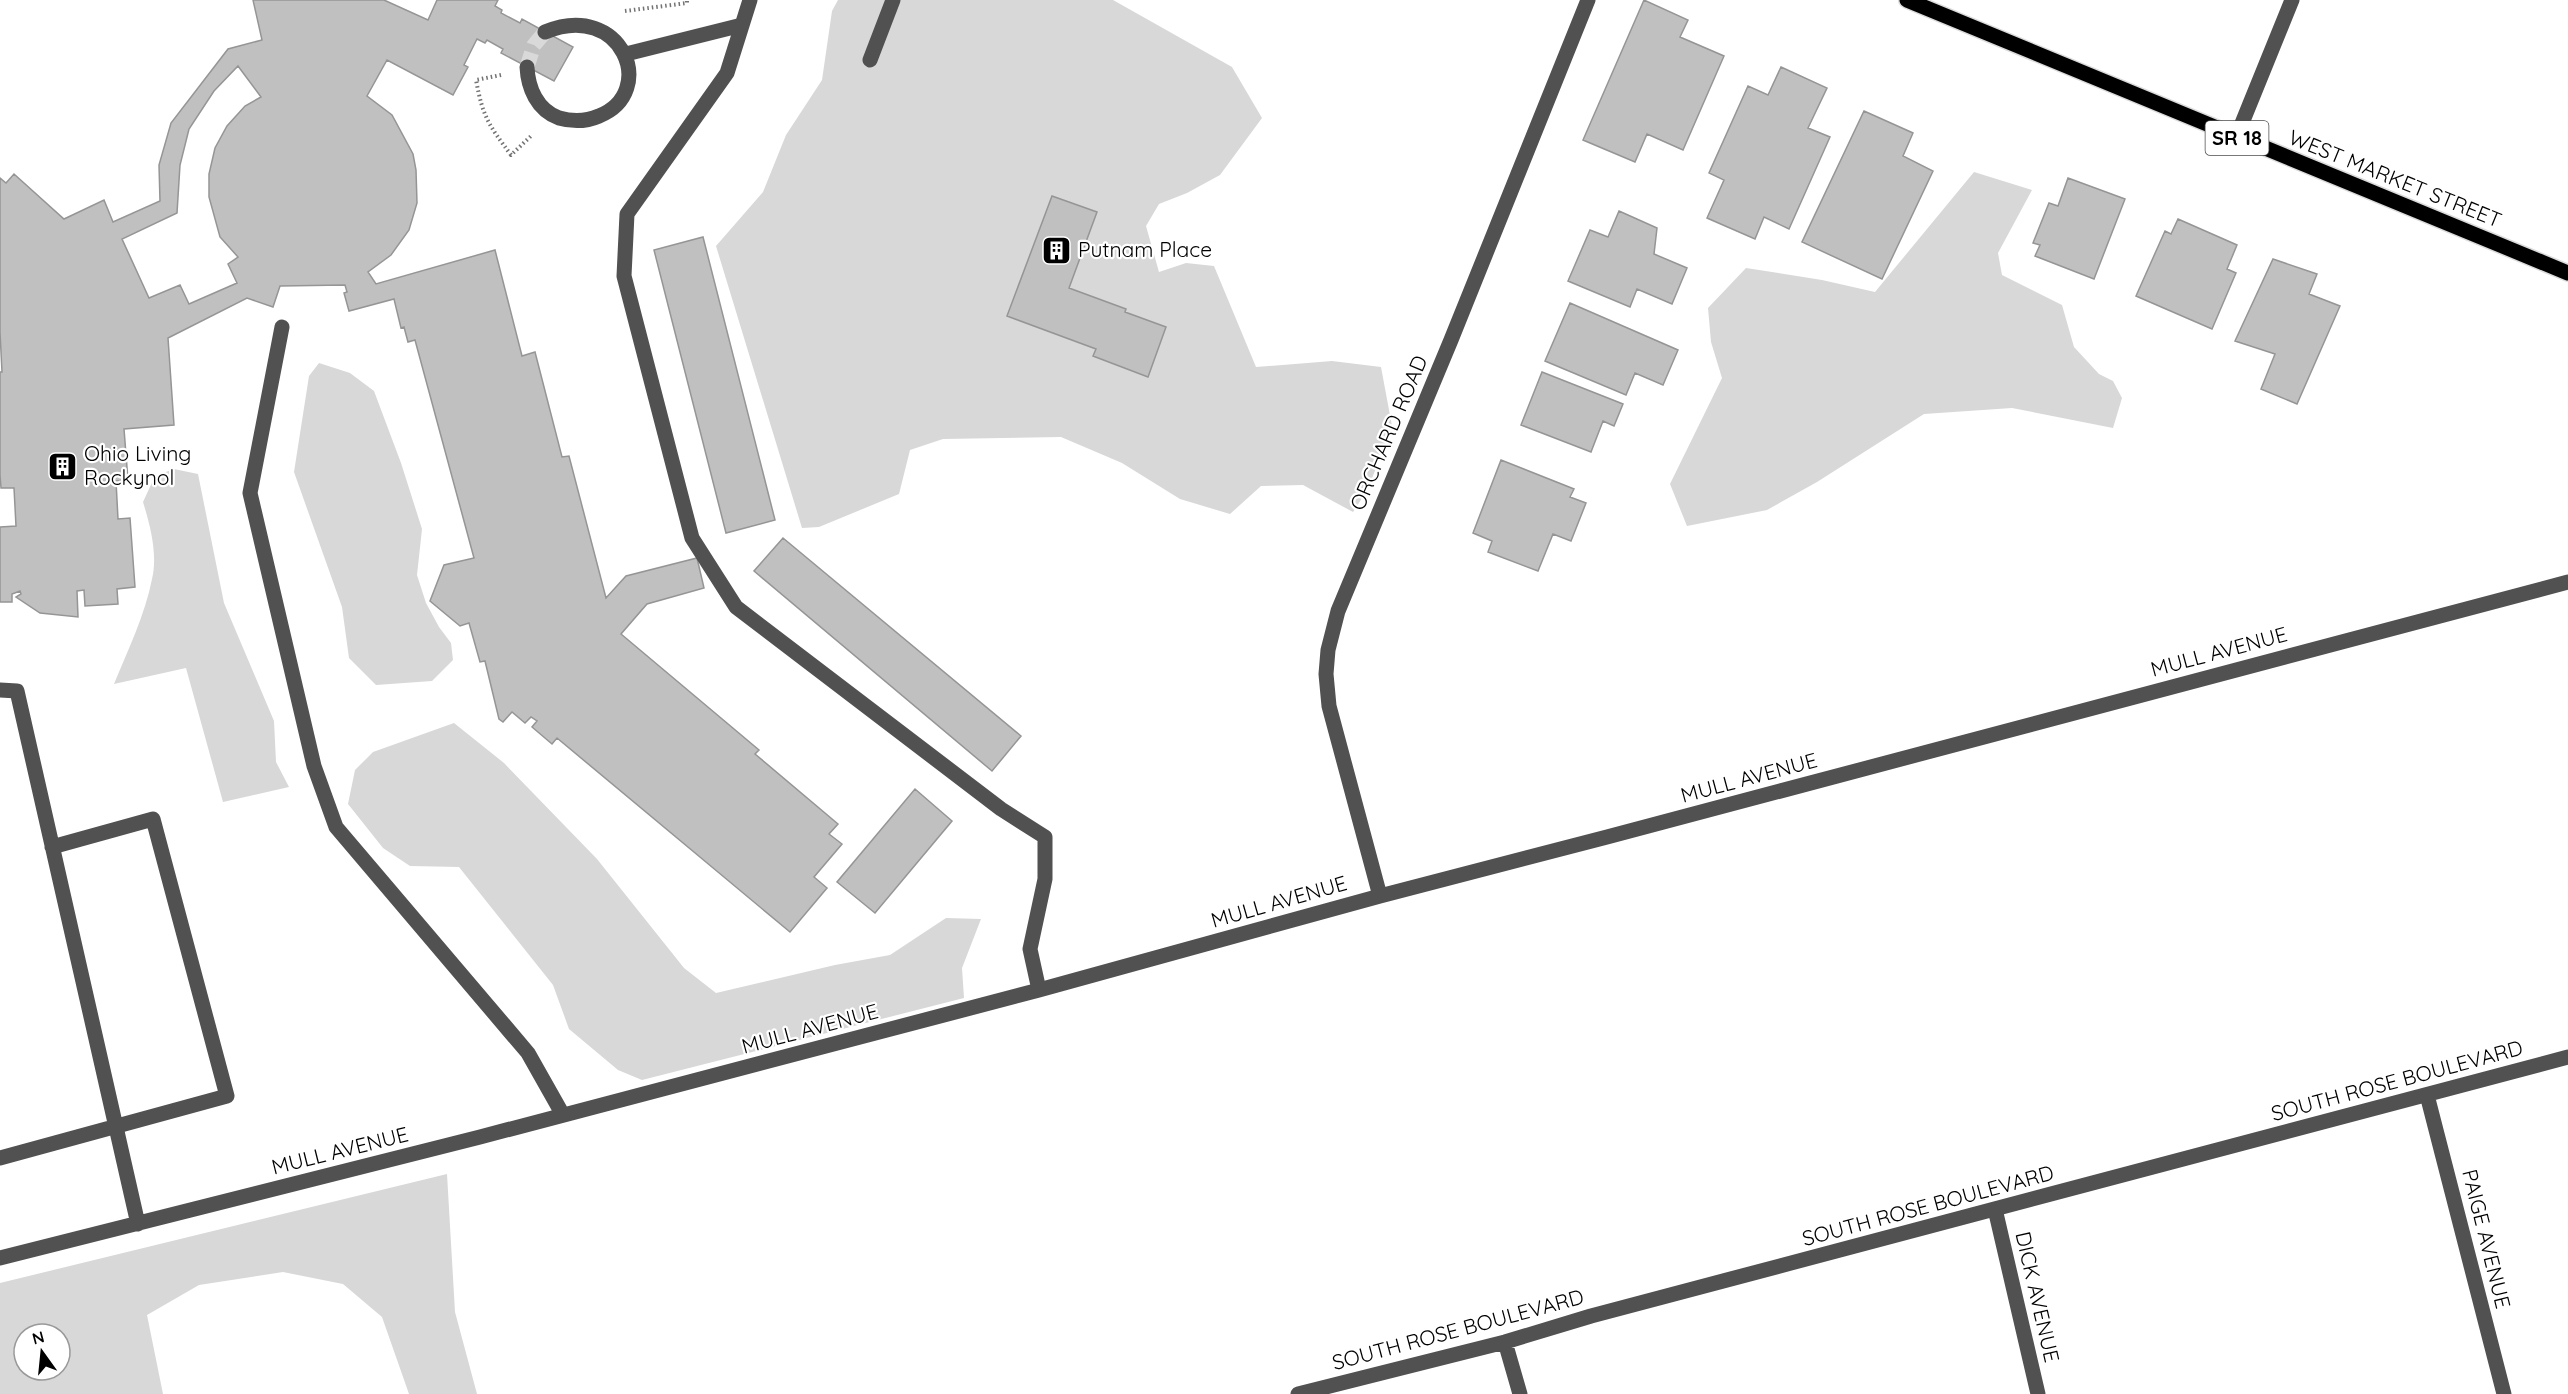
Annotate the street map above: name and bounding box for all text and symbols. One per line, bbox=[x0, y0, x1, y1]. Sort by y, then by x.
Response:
road number: SR 18 bbox=[2206, 121, 2268, 155]
street label: WEST MARKET STREET bbox=[2285, 123, 2506, 233]
building icon: Putnam Place bbox=[1041, 234, 1073, 266]
place label: Putnam Place bbox=[1078, 236, 1212, 262]
street label: ORCHARD ROAD bbox=[1344, 351, 1432, 514]
place label: Ohio Living Rockynol bbox=[84, 440, 191, 490]
building icon: Ohio Living Rockynol bbox=[47, 450, 79, 482]
street label: MULL AVENUE bbox=[2148, 620, 2290, 682]
street label: MULL AVENUE bbox=[1678, 746, 1820, 808]
street label: MULL AVENUE bbox=[1208, 869, 1350, 933]
street label: MULL AVENUE bbox=[739, 997, 881, 1059]
street label: SOUTH ROSE BOULEVARD bbox=[2268, 1034, 2526, 1126]
street label: MULL AVENUE bbox=[269, 1120, 411, 1180]
street label: SOUTH ROSE BOULEVARD bbox=[1799, 1159, 2057, 1251]
street label: PAIGE AVENUE bbox=[2457, 1166, 2517, 1311]
street label: DICK AVENUE bbox=[2010, 1229, 2066, 1365]
street label: SOUTH ROSE BOULEVARD bbox=[1329, 1283, 1587, 1375]
north arrow bbox=[12, 1322, 72, 1382]
text: N bbox=[30, 1326, 46, 1349]

